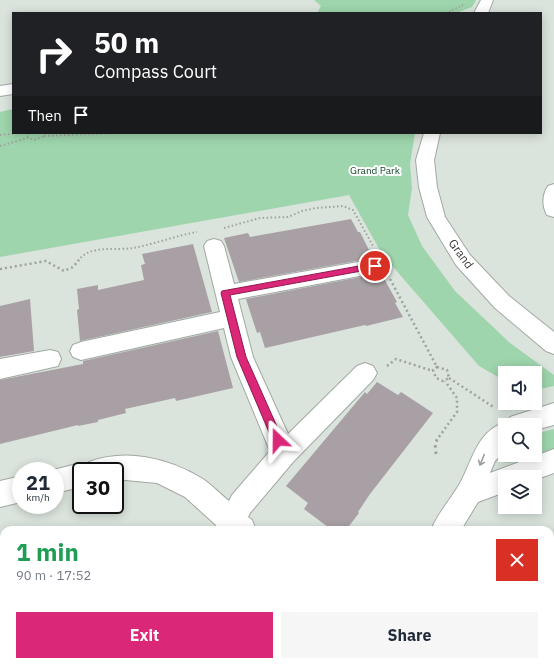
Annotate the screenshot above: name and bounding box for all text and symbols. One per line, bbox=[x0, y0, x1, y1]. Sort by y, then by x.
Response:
text: 50 m bbox=[94, 24, 159, 61]
icon: right bbox=[28, 28, 80, 80]
text: Compass Court bbox=[94, 60, 217, 83]
icon: arrive bbox=[70, 104, 92, 126]
text: Then bbox=[28, 106, 62, 125]
park label: Grand Park bbox=[350, 164, 401, 177]
street label: Grand bbox=[446, 236, 477, 271]
pin bbox=[358, 249, 392, 283]
icon: arrive bbox=[364, 255, 386, 277]
map controls bbox=[498, 366, 542, 514]
button: sound bbox=[498, 366, 542, 410]
button: search bbox=[498, 418, 542, 462]
position arrow bbox=[257, 419, 299, 461]
one-way arrow bbox=[478, 454, 486, 466]
speed limit sign: 30 bbox=[72, 462, 124, 514]
text: 21 bbox=[26, 469, 50, 496]
button: layers bbox=[498, 470, 542, 514]
text: km/h bbox=[26, 491, 50, 504]
text: 1 min bbox=[16, 536, 79, 568]
button: close bbox=[496, 539, 538, 581]
text: 90 m · 17:52 bbox=[16, 567, 91, 584]
button: Exit bbox=[16, 612, 273, 658]
button: Share bbox=[281, 612, 538, 658]

